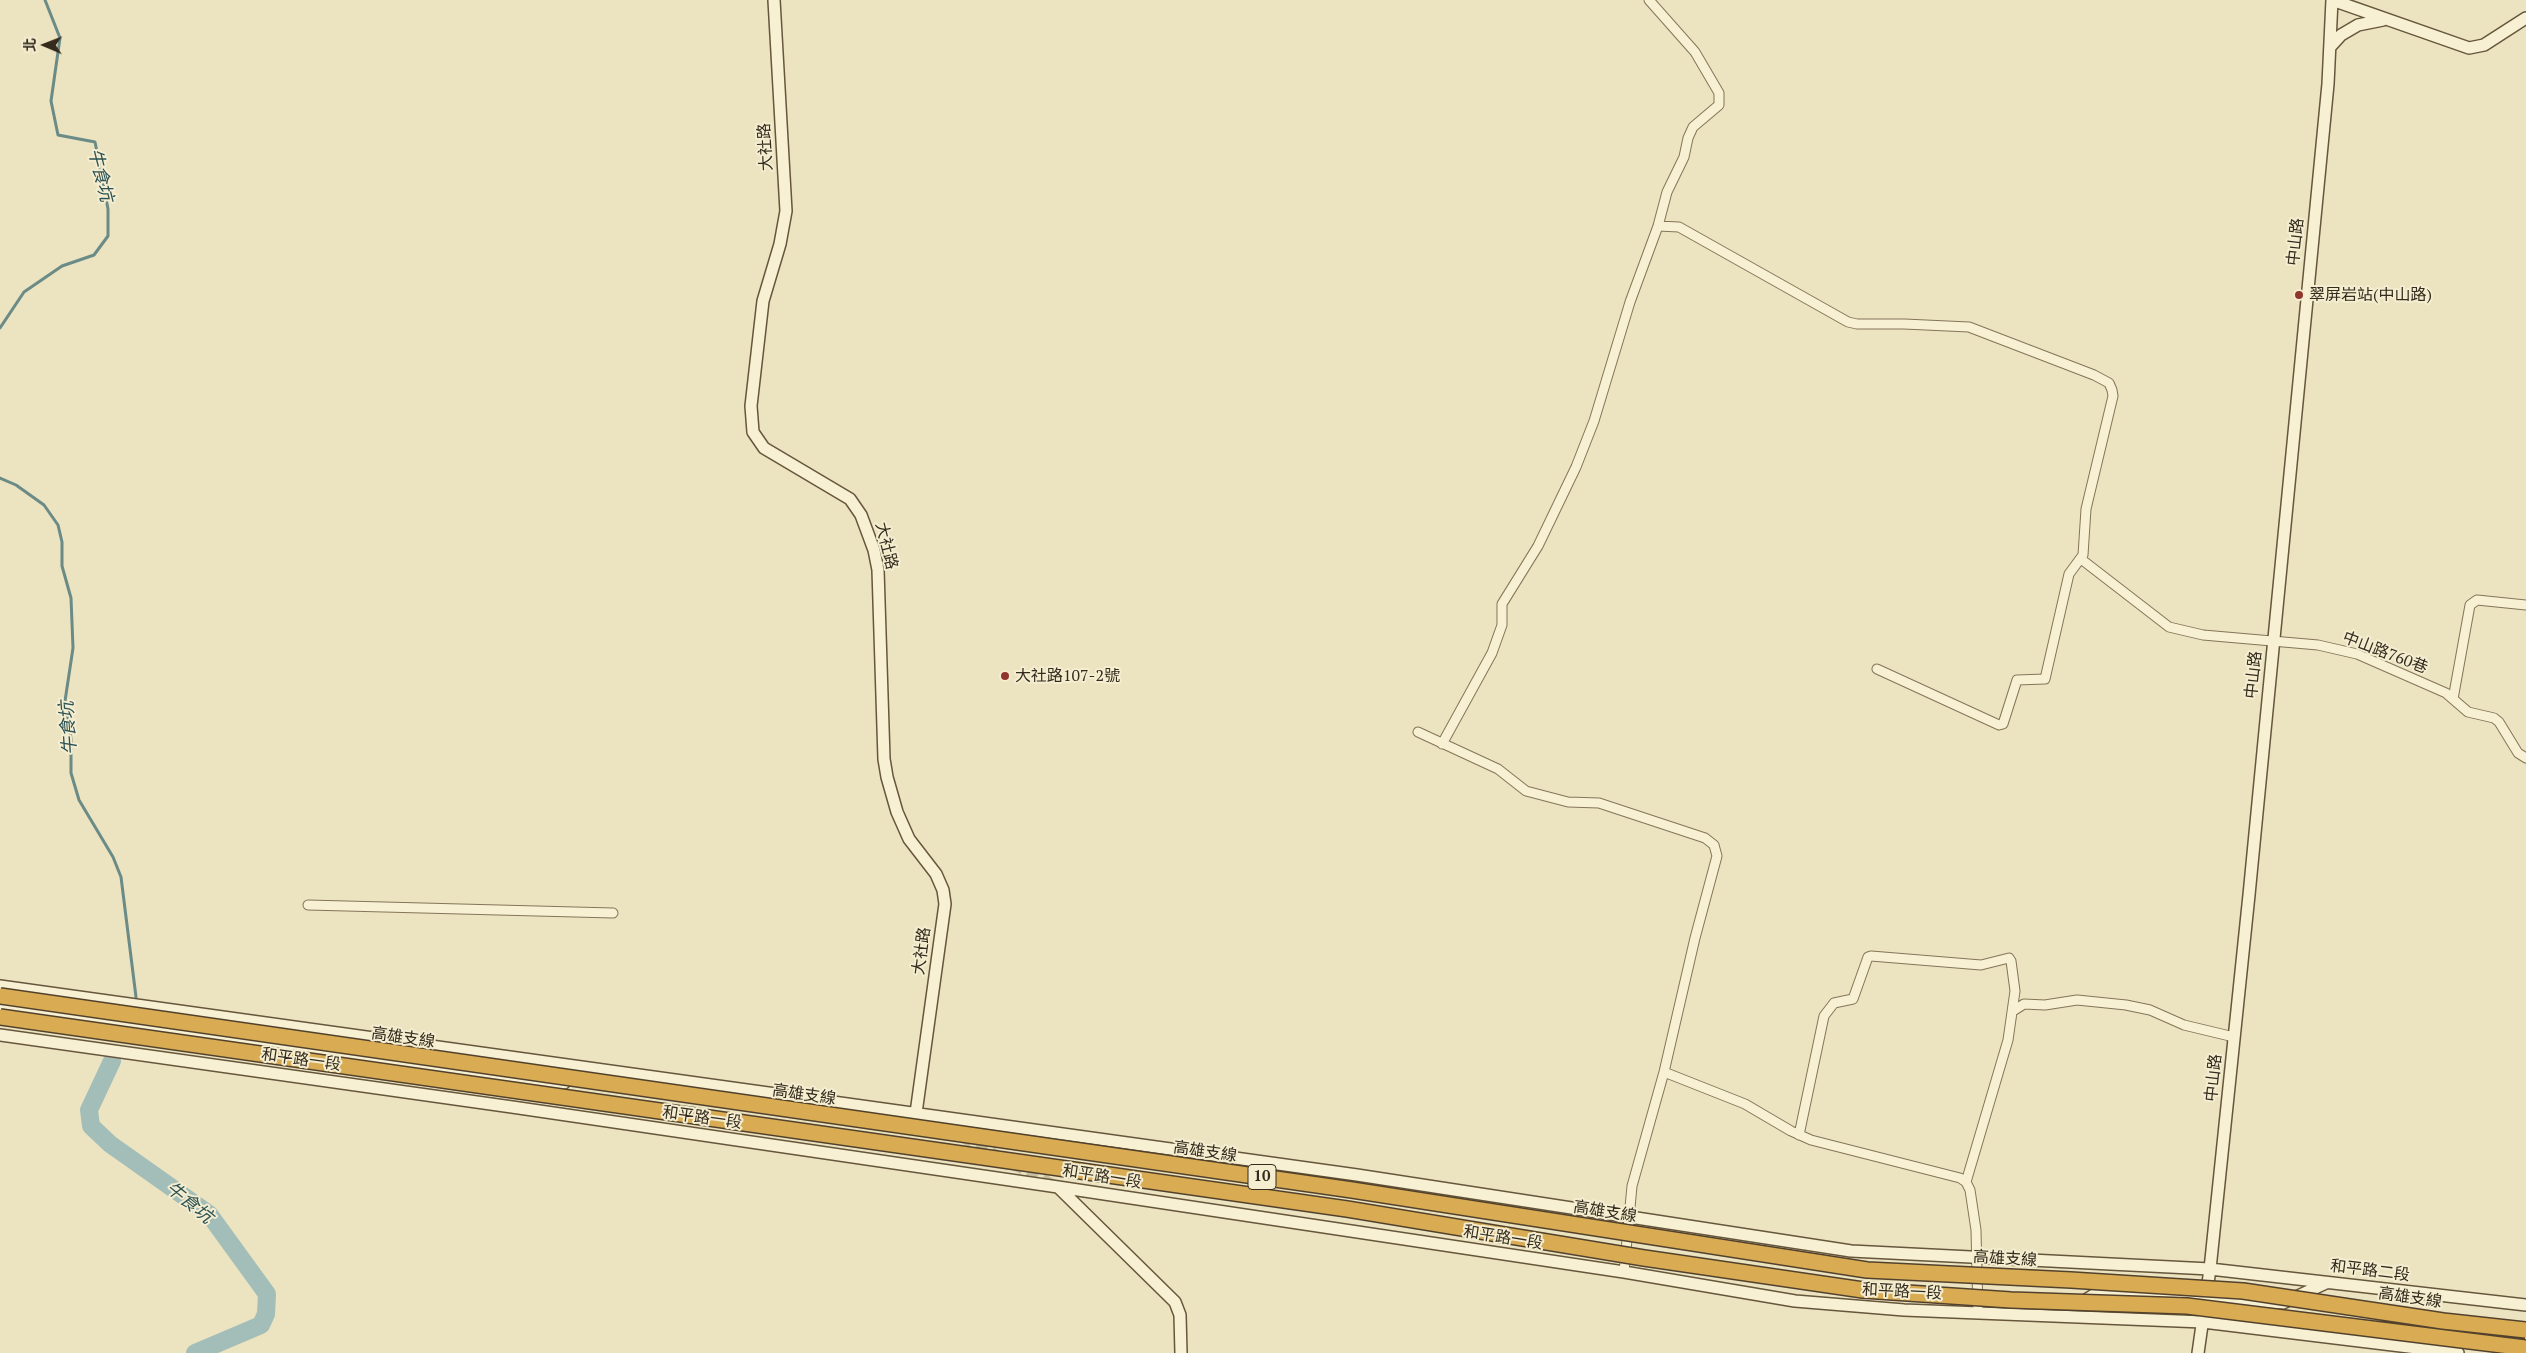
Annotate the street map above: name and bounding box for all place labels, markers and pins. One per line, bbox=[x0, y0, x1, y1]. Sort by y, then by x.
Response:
place label: 翠屏岩站(中山路) bbox=[2309, 285, 2432, 305]
marker: 翠屏岩站(中山路) bbox=[2293, 289, 2305, 301]
place label: 大社路107-2號 bbox=[1015, 666, 1120, 686]
marker: 大社路107-2號 bbox=[999, 670, 1011, 682]

